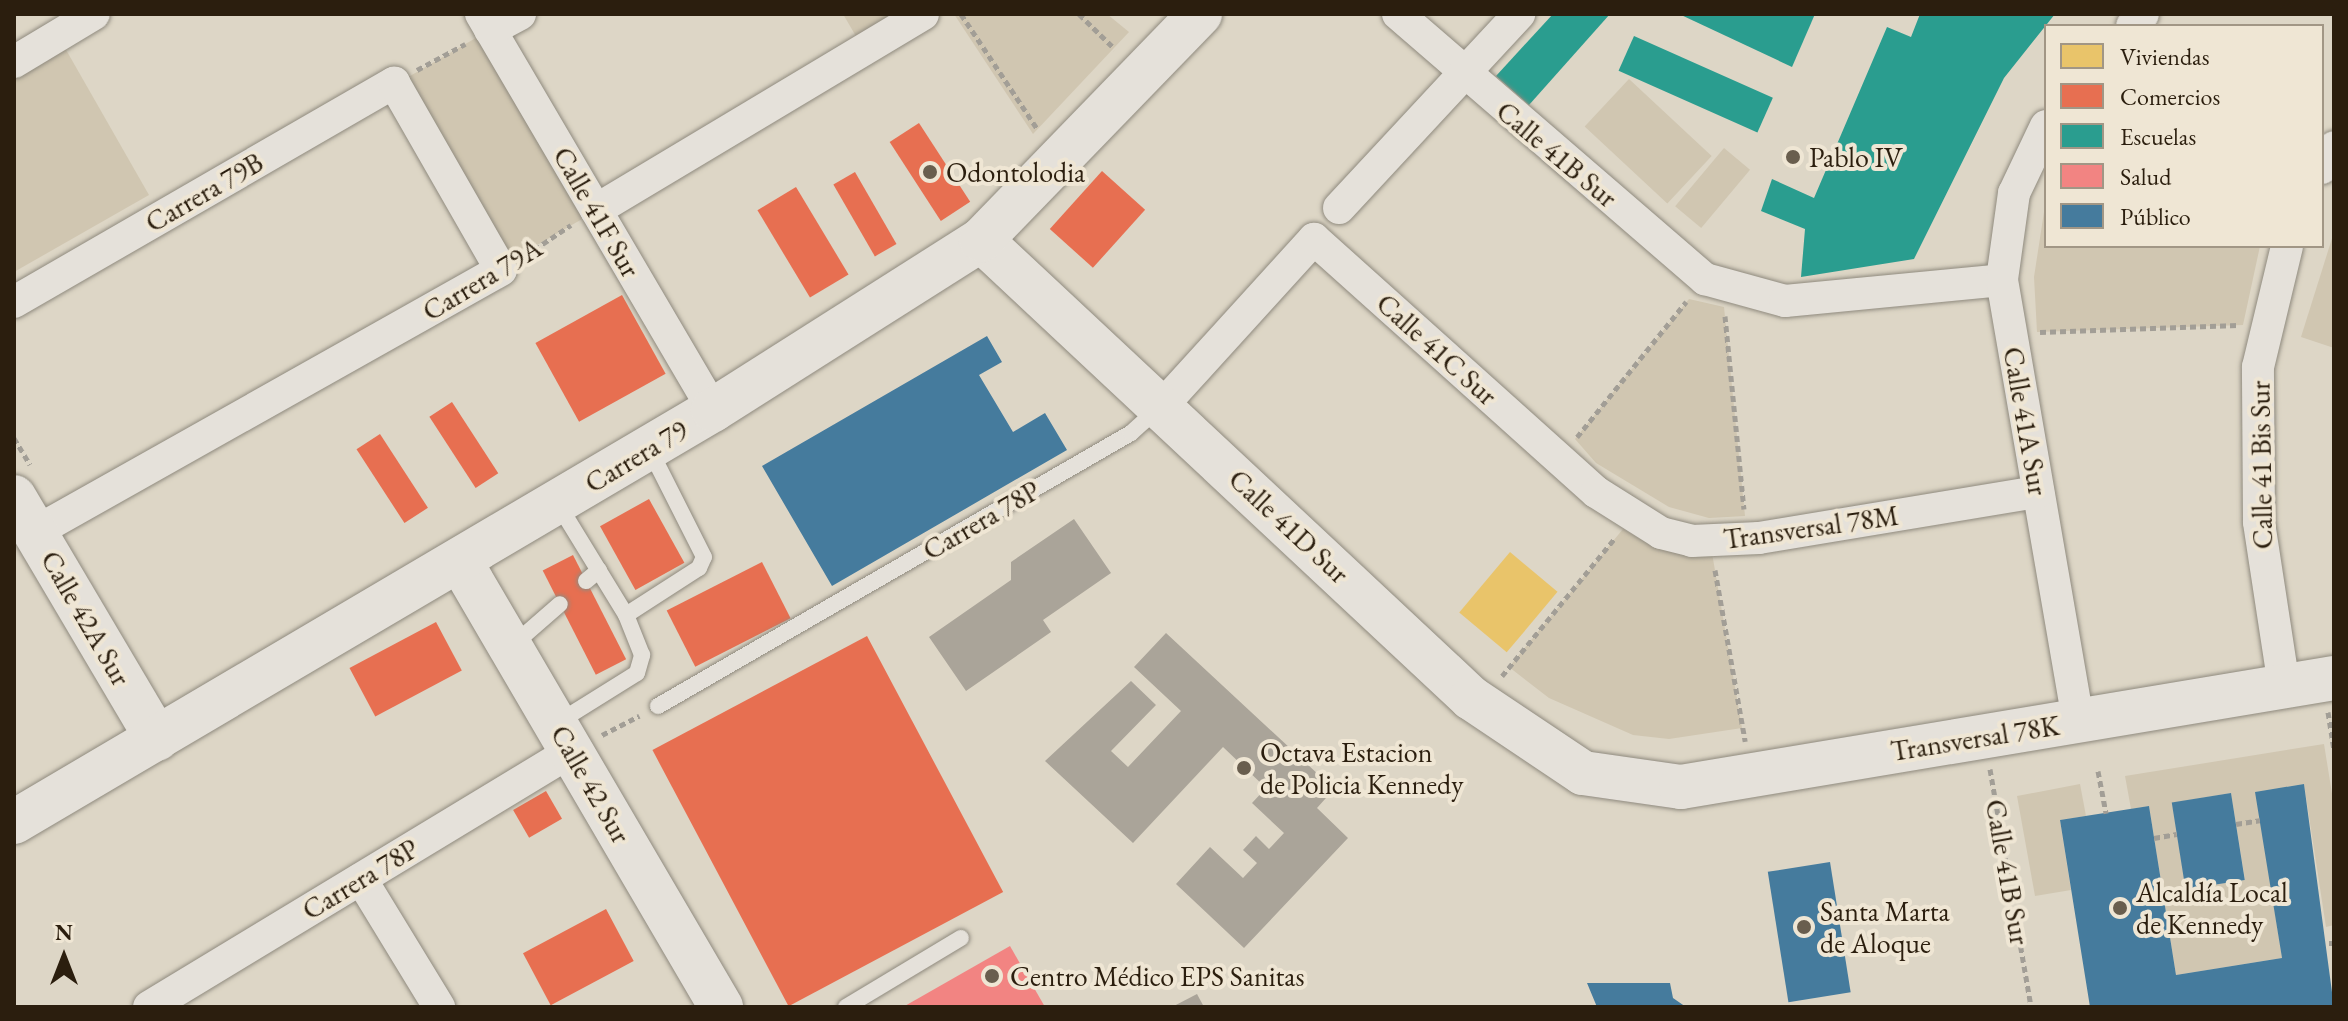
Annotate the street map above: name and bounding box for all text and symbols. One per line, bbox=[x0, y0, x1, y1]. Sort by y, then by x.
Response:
legend bbox=[2044, 24, 2324, 248]
text: Viviendas bbox=[2120, 41, 2209, 72]
text: Comercios bbox=[2120, 81, 2220, 112]
street label: Calle 41B Sur bbox=[1490, 94, 1624, 214]
text: Escuelas bbox=[2120, 121, 2196, 152]
place label: Pablo IV bbox=[1809, 140, 1903, 174]
street label: Calle 41F Sur bbox=[546, 141, 648, 283]
street label: Carrera 79B bbox=[139, 145, 269, 239]
marker: Pablo IV bbox=[1784, 148, 1802, 166]
place label: Odontolodia bbox=[946, 155, 1085, 189]
text: Salud bbox=[2120, 161, 2171, 192]
marker: Odontolodia bbox=[921, 163, 939, 181]
text: Público bbox=[2120, 201, 2191, 232]
street label: Carrera 79A bbox=[416, 230, 548, 328]
street label: Calle 41C Sur bbox=[1370, 286, 1504, 412]
street label: Calle 41A Sur bbox=[1996, 344, 2056, 498]
street label: Calle 41 Bis Sur bbox=[2243, 380, 2279, 550]
street label: Carrera 79 bbox=[579, 412, 693, 500]
street label: Calle 41D Sur bbox=[1222, 462, 1356, 590]
street label: Carrera 78P bbox=[917, 473, 1045, 567]
street label: Transversal 78M bbox=[1721, 498, 1901, 556]
street label: Calle 42A Sur bbox=[34, 545, 138, 691]
street label: Transversal 78K bbox=[1888, 708, 2062, 768]
street label: Calle 42 Sur bbox=[544, 719, 638, 849]
place label: Octava Estacion de Policia Kennedy bbox=[1260, 735, 1463, 801]
marker: Octava Estacion de Policia Kennedy bbox=[1235, 759, 1253, 777]
street label: Calle 41B Sur bbox=[1979, 797, 2037, 947]
street label: Carrera 78P bbox=[296, 831, 424, 927]
place label: Alcaldía Local de Kennedy bbox=[2136, 875, 2288, 941]
place label: Santa Marta de Aloque bbox=[1820, 894, 1950, 960]
marker: Alcaldía Local de Kennedy bbox=[2111, 899, 2129, 917]
north arrow bbox=[24, 917, 104, 997]
text: N bbox=[55, 918, 73, 947]
marker: Santa Marta de Aloque bbox=[1795, 918, 1813, 936]
place label: Centro Médico EPS Sanitas bbox=[1010, 959, 1305, 993]
marker: Centro Médico EPS Sanitas bbox=[981, 965, 1003, 987]

